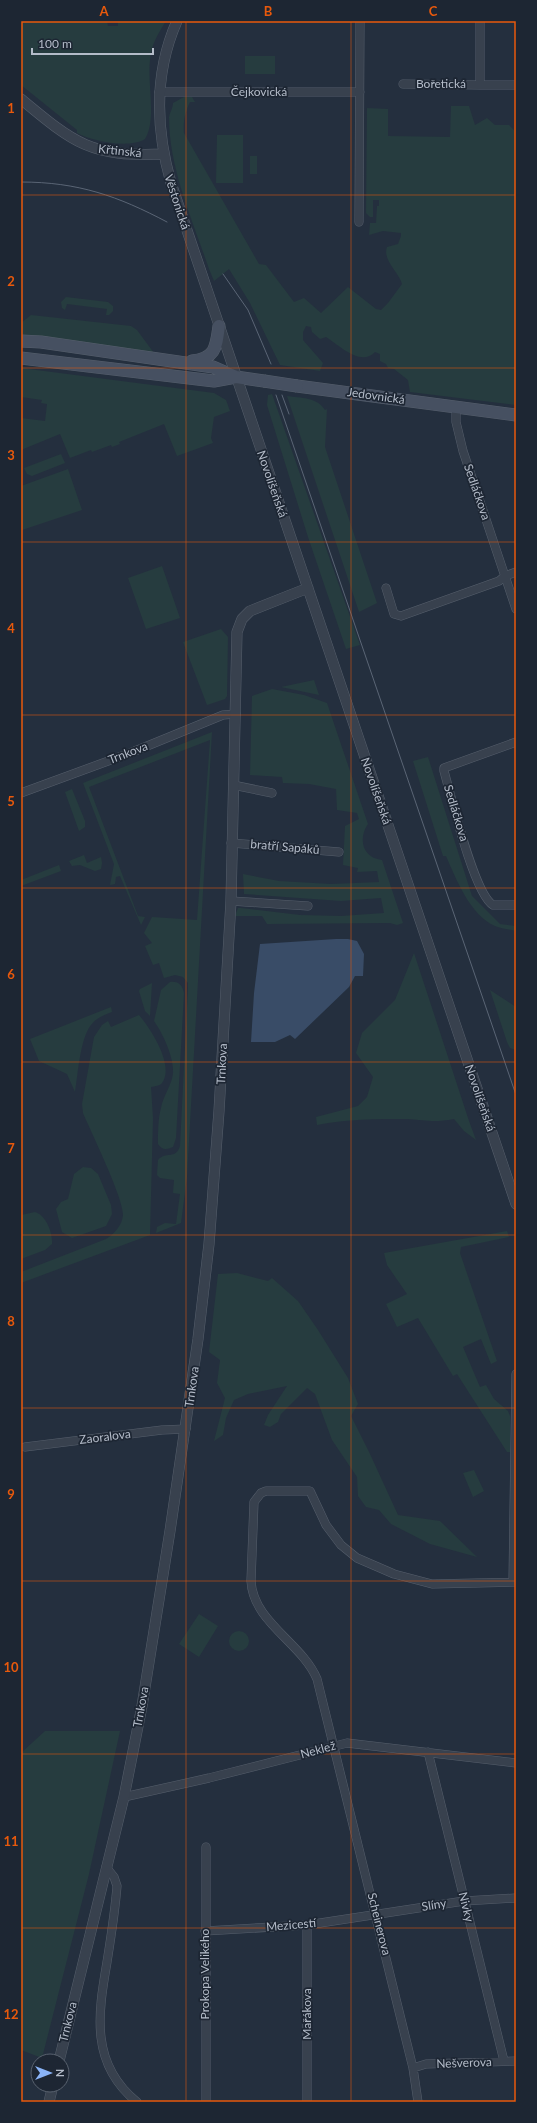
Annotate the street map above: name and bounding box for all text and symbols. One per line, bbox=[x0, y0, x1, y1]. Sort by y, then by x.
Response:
text: A bbox=[98, 3, 109, 19]
text: B bbox=[264, 3, 273, 19]
text: C bbox=[429, 3, 438, 19]
scale bar bbox=[32, 30, 153, 56]
text: 100 m bbox=[38, 36, 72, 51]
street label: Bořetická bbox=[416, 76, 466, 91]
street label: Čejkovická bbox=[231, 84, 287, 99]
text: 1 bbox=[7, 100, 15, 116]
street label: Křtinská bbox=[98, 141, 143, 160]
street label: Věstonická bbox=[161, 172, 193, 231]
text: 2 bbox=[7, 273, 15, 289]
street label: Jedovnická bbox=[346, 384, 406, 407]
text: 3 bbox=[7, 447, 15, 463]
street label: Novolíšeňská bbox=[254, 448, 291, 519]
street label: Sedláčkova bbox=[461, 462, 494, 522]
text: 4 bbox=[7, 620, 15, 636]
street label: Trnkova bbox=[106, 738, 150, 767]
street label: Novolíšeňská bbox=[358, 755, 395, 826]
street label: Sedláčkova bbox=[441, 783, 472, 843]
text: 5 bbox=[7, 793, 15, 809]
street label: bratří Sapáků bbox=[250, 836, 320, 857]
text: 6 bbox=[7, 966, 15, 982]
street label: Trnkova bbox=[213, 1043, 230, 1085]
street label: Novolíšeňská bbox=[462, 1062, 499, 1133]
text: 7 bbox=[7, 1140, 15, 1156]
text: 8 bbox=[7, 1313, 15, 1329]
street label: Trnkova bbox=[181, 1365, 202, 1408]
street label: Zaoralova bbox=[78, 1426, 132, 1447]
text: 9 bbox=[7, 1486, 15, 1502]
text: 10 bbox=[3, 1659, 19, 1675]
street label: Trnkova bbox=[130, 1685, 151, 1729]
street label: Neklež bbox=[299, 1737, 338, 1761]
text: 11 bbox=[3, 1833, 19, 1849]
street label: Nivky bbox=[456, 1890, 478, 1924]
street label: Scheinerova bbox=[364, 1891, 395, 1957]
street label: Slíny bbox=[420, 1895, 448, 1914]
street label: Mezicestí bbox=[265, 1915, 317, 1934]
street label: Prokopa Velikého bbox=[197, 1928, 212, 2019]
street label: Mařákova bbox=[299, 1988, 314, 2040]
street label: Trnkova bbox=[55, 2000, 80, 2044]
text: 12 bbox=[3, 2006, 19, 2022]
north arrow bbox=[30, 2053, 70, 2093]
street label: Nešverova bbox=[436, 2054, 492, 2071]
text: N bbox=[54, 2069, 67, 2077]

